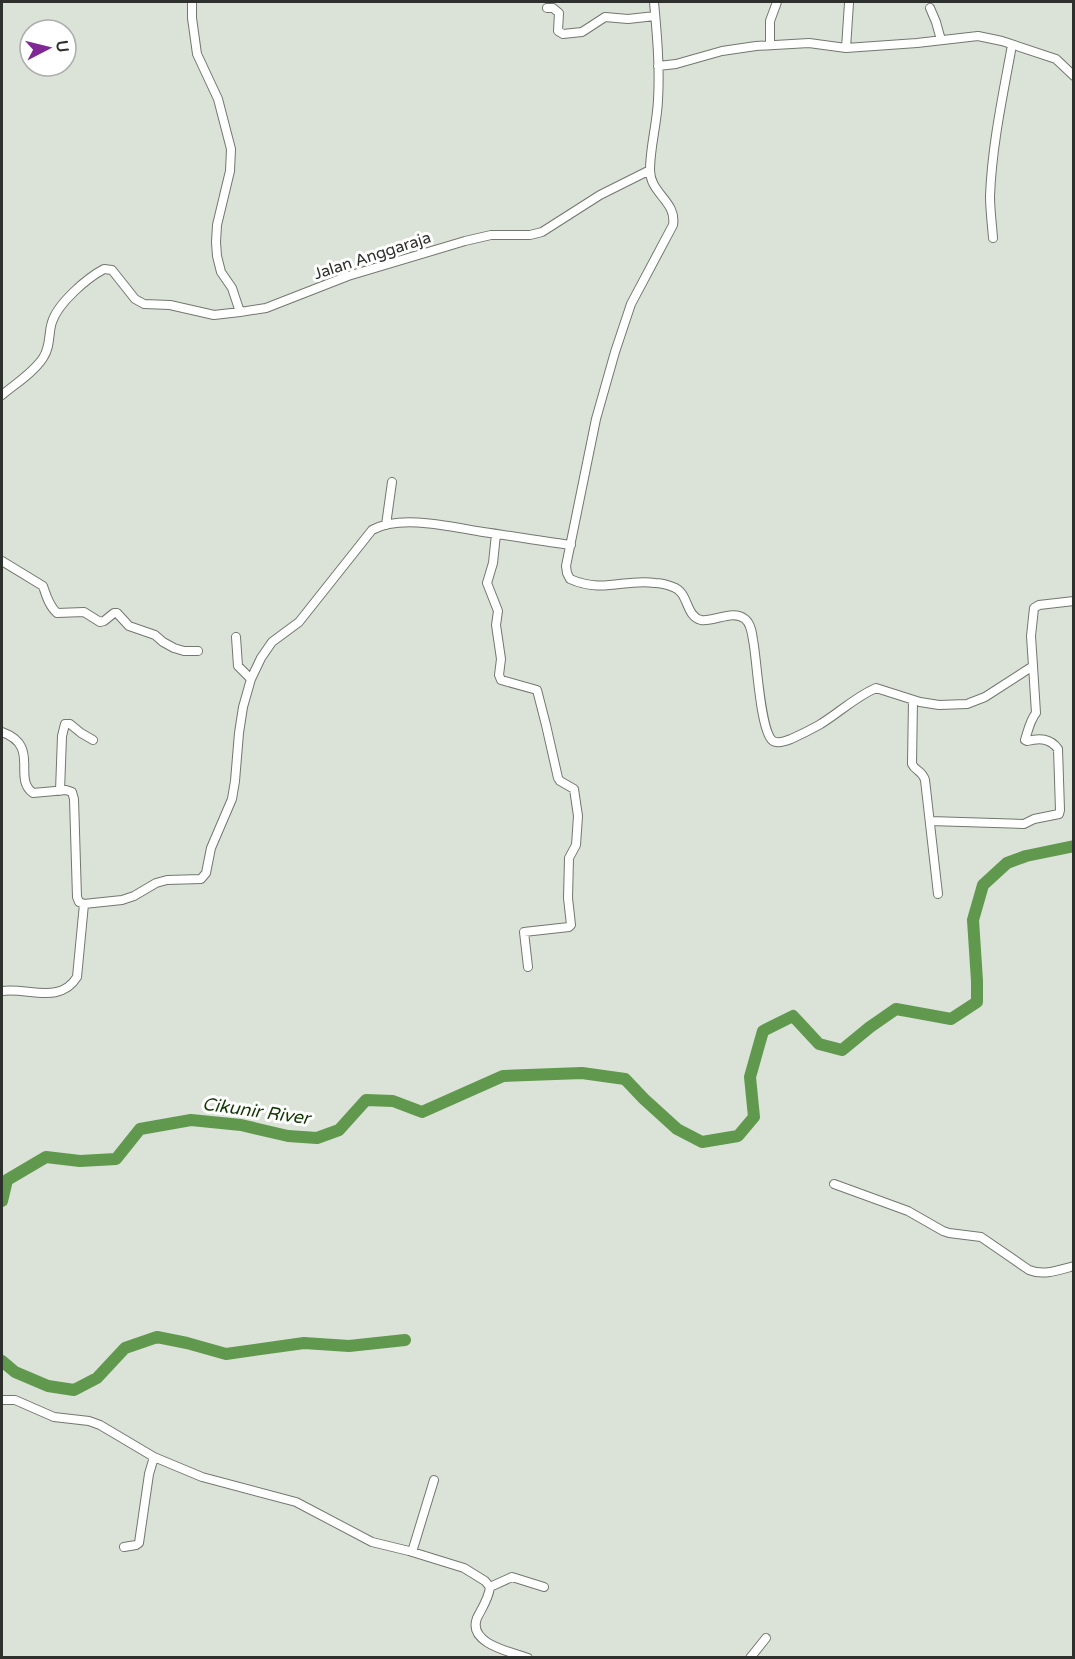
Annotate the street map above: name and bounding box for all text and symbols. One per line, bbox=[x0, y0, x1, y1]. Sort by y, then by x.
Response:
north arrow bbox=[18, 18, 78, 78]
text: U bbox=[51, 39, 73, 54]
street label: Jalan Anggaraja bbox=[311, 228, 434, 284]
water label: Cikunir River bbox=[201, 1093, 313, 1130]

